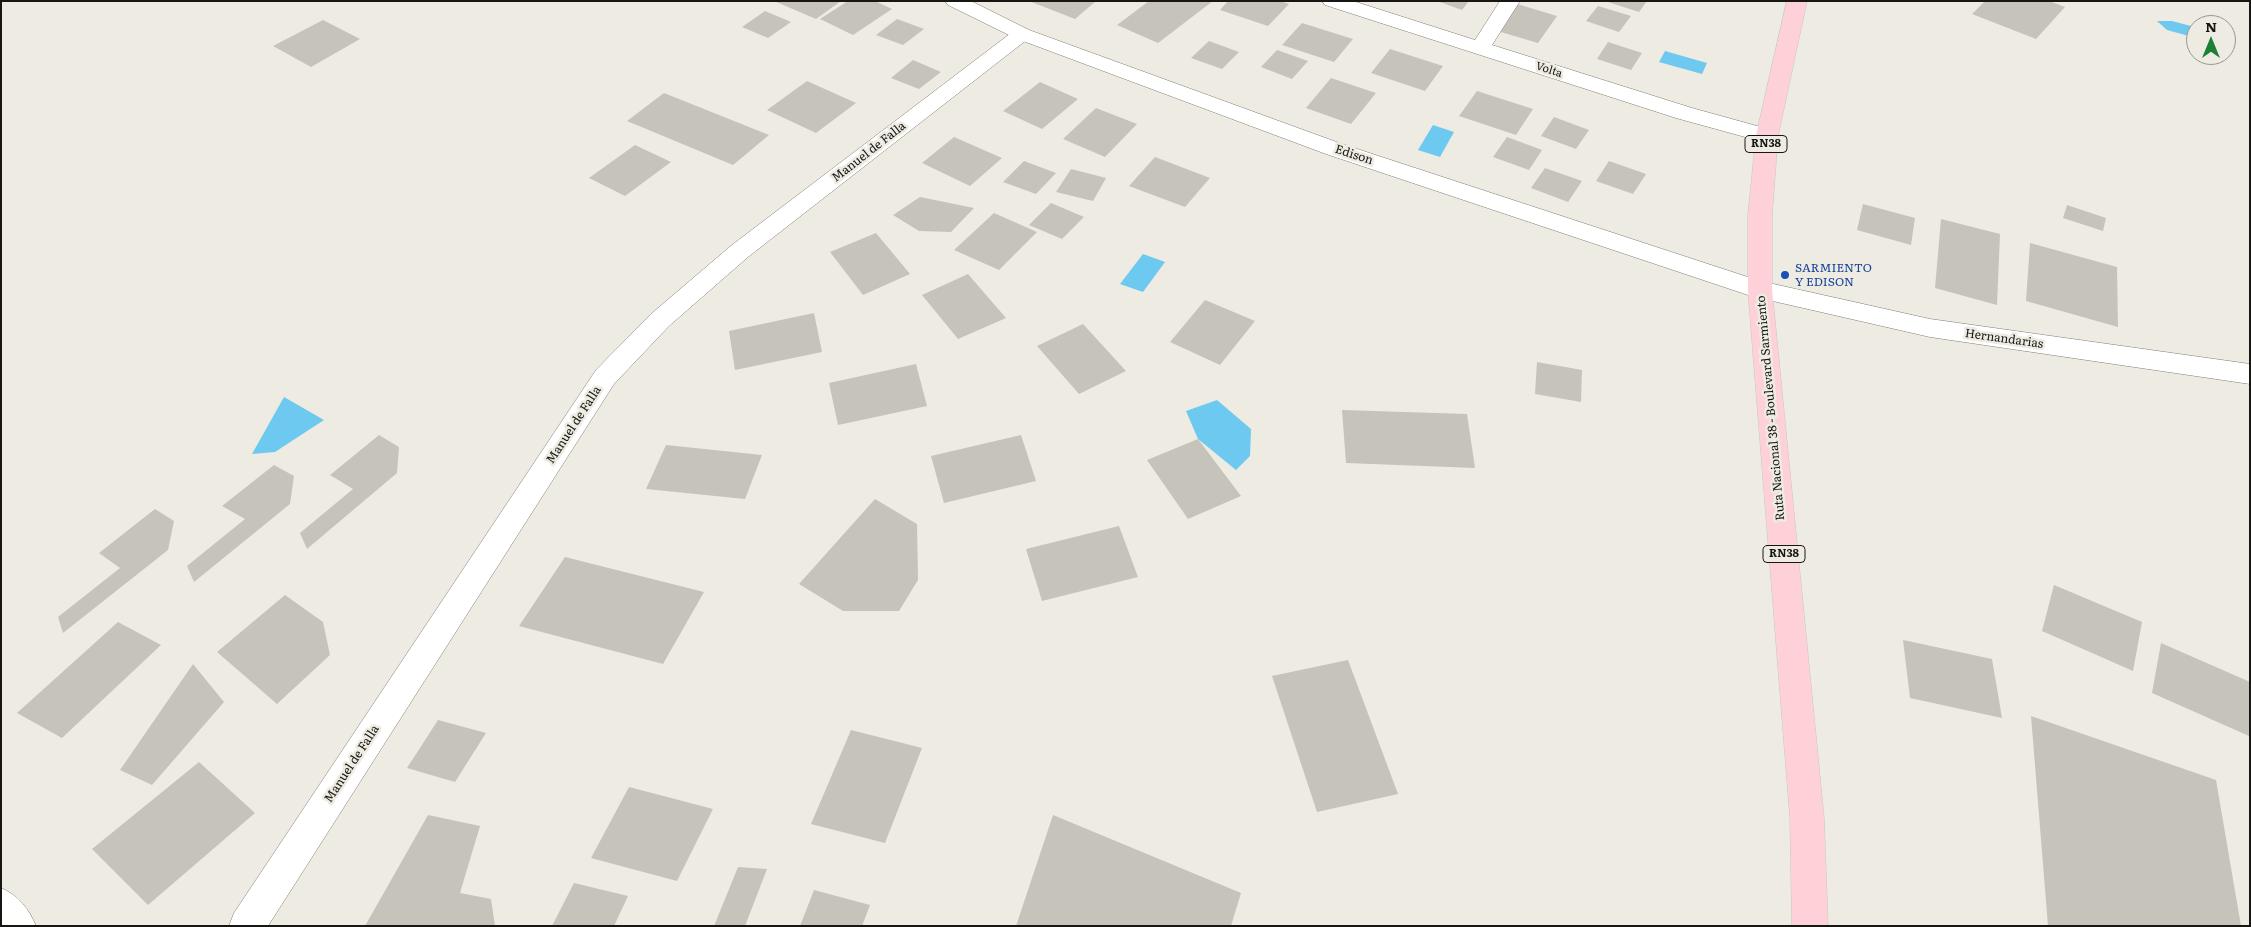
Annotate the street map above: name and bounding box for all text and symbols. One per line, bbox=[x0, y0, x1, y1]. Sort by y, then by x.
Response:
north arrow bbox=[2186, 15, 2236, 65]
text: N bbox=[2205, 16, 2217, 36]
street label: Volta bbox=[1534, 60, 1564, 80]
street label: Manuel de Falla bbox=[829, 119, 909, 185]
road number: RN38 bbox=[1745, 136, 1787, 152]
street label: Edison bbox=[1333, 142, 1375, 168]
place label: SARMIENTO Y EDISON bbox=[1795, 261, 1872, 289]
marker: SARMIENTO Y EDISON bbox=[1779, 269, 1791, 281]
street label: Ruta Nacional 38 - Boulevard Sarmiento bbox=[1754, 295, 1788, 521]
street label: Hernandarias bbox=[1964, 326, 2044, 352]
street label: Manuel de Falla bbox=[544, 384, 604, 466]
road number: RN38 bbox=[1763, 546, 1805, 562]
street label: Manuel de Falla bbox=[322, 723, 382, 805]

